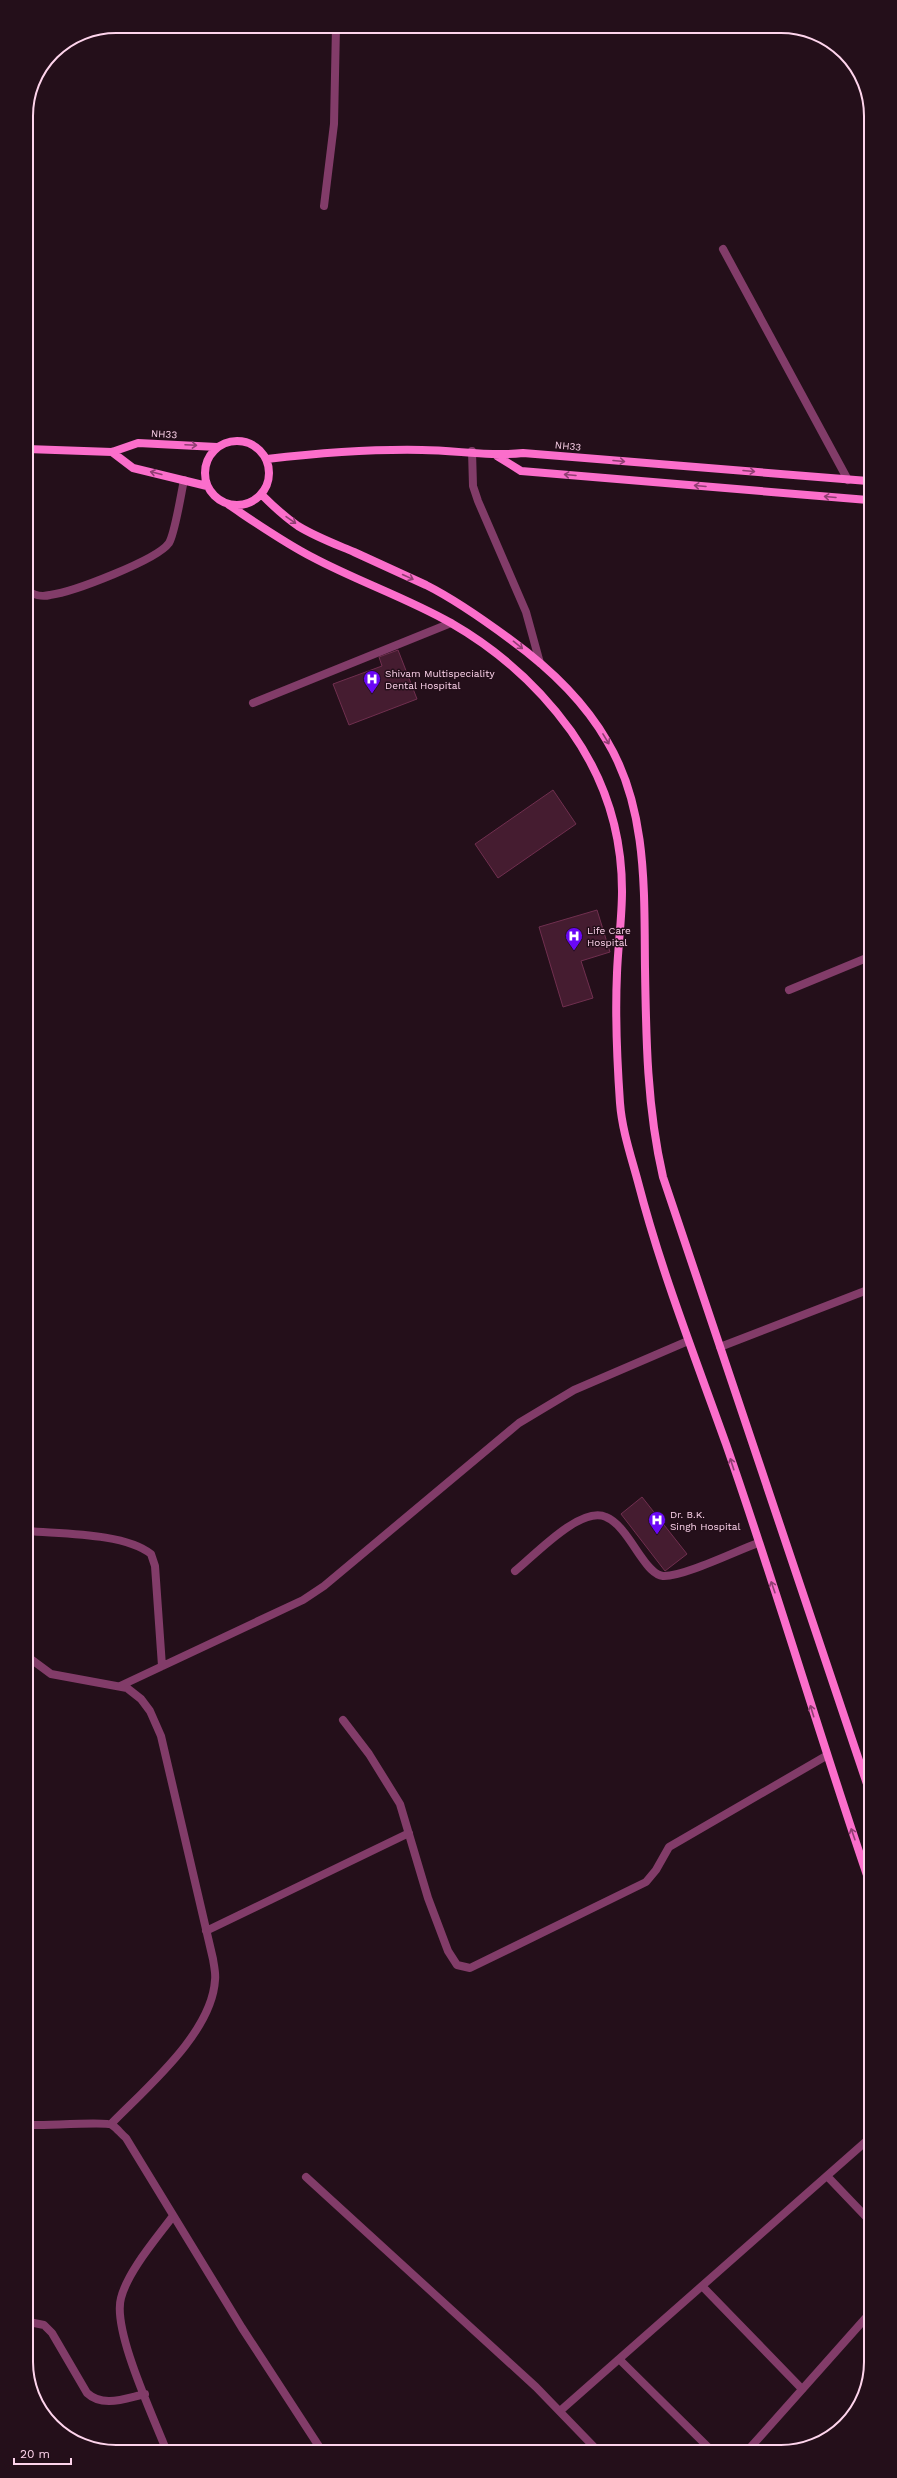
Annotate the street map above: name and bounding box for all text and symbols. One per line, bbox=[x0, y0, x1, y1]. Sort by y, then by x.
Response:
street label: NH33 bbox=[151, 428, 178, 440]
street label: NH33 bbox=[554, 439, 582, 453]
one-way arrow bbox=[184, 442, 197, 449]
one-way arrow bbox=[612, 457, 625, 464]
one-way arrow bbox=[742, 467, 755, 474]
one-way arrow bbox=[150, 469, 163, 477]
one-way arrow bbox=[564, 472, 577, 479]
one-way arrow bbox=[694, 483, 707, 490]
one-way arrow bbox=[824, 493, 837, 501]
one-way arrow bbox=[285, 516, 296, 524]
one-way arrow bbox=[401, 574, 413, 581]
one-way arrow bbox=[513, 641, 523, 650]
place label: Shivam Multispeciality Dental Hospital bbox=[385, 668, 495, 691]
hospital icon: Shivam Multispeciality Dental Hospital bbox=[362, 669, 382, 694]
one-way arrow bbox=[602, 734, 611, 745]
place label: Life Care Hospital bbox=[587, 925, 631, 948]
hospital icon: Life Care Hospital bbox=[564, 926, 584, 951]
one-way arrow bbox=[728, 1457, 735, 1470]
place label: Dr. B.K. Singh Hospital bbox=[670, 1509, 741, 1532]
hospital icon: Dr. B.K. Singh Hospital bbox=[647, 1510, 667, 1535]
one-way arrow bbox=[768, 1582, 776, 1594]
one-way arrow bbox=[808, 1705, 815, 1718]
one-way arrow bbox=[849, 1828, 856, 1841]
scale bar bbox=[14, 2440, 71, 2466]
text: 20 m bbox=[20, 2447, 50, 2461]

